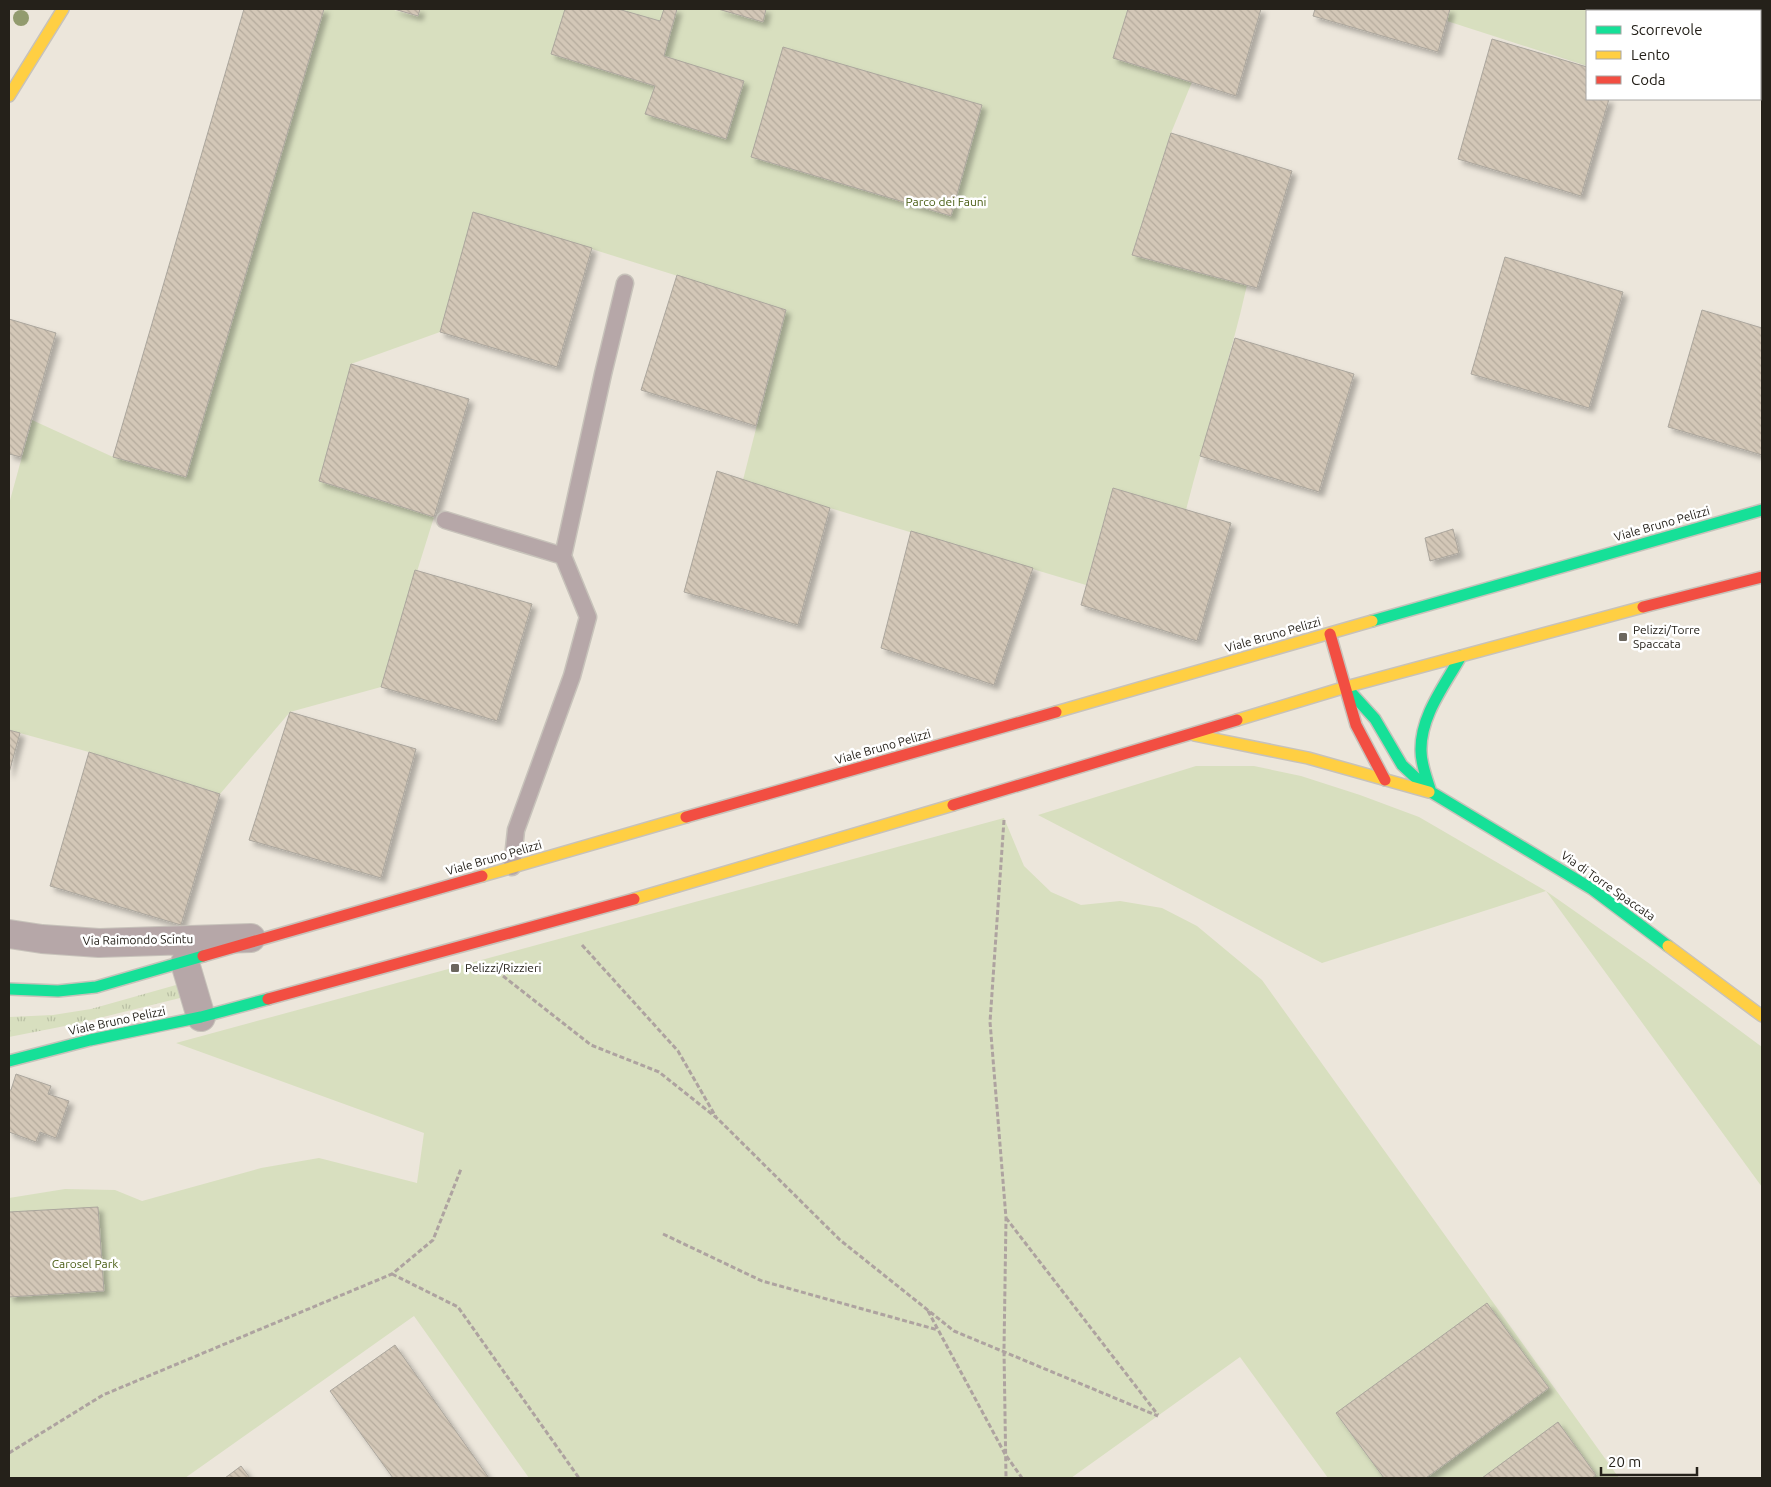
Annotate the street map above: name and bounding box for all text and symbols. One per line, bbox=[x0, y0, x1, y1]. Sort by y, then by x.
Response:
legend bbox=[1586, 10, 1761, 100]
text: Scorrevole bbox=[1631, 21, 1702, 38]
text: Lento bbox=[1631, 46, 1670, 63]
text: Coda bbox=[1631, 71, 1665, 88]
park label: Parco dei Fauni bbox=[905, 195, 987, 208]
street label: Viale Bruno Pelizzi bbox=[1613, 504, 1711, 543]
street label: Viale Bruno Pelizzi bbox=[1224, 615, 1322, 654]
place label: Pelizzi/Torre Spaccata bbox=[1633, 623, 1700, 650]
marker: Pelizzi/Torre Spaccata bbox=[1617, 631, 1629, 643]
street label: Viale Bruno Pelizzi bbox=[834, 727, 932, 766]
street label: Viale Bruno Pelizzi bbox=[445, 838, 543, 877]
street label: Via di Torre Spaccata bbox=[1559, 848, 1658, 923]
street label: Via Raimondo Scintu bbox=[83, 932, 193, 947]
place label: Pelizzi/Rizzieri bbox=[465, 961, 542, 974]
marker: Pelizzi/Rizzieri bbox=[449, 962, 461, 974]
street label: Viale Bruno Pelizzi bbox=[67, 1004, 167, 1037]
park label: Carosel Park bbox=[52, 1257, 118, 1270]
scale bar bbox=[1601, 1444, 1697, 1476]
text: 20 m bbox=[1608, 1453, 1641, 1470]

